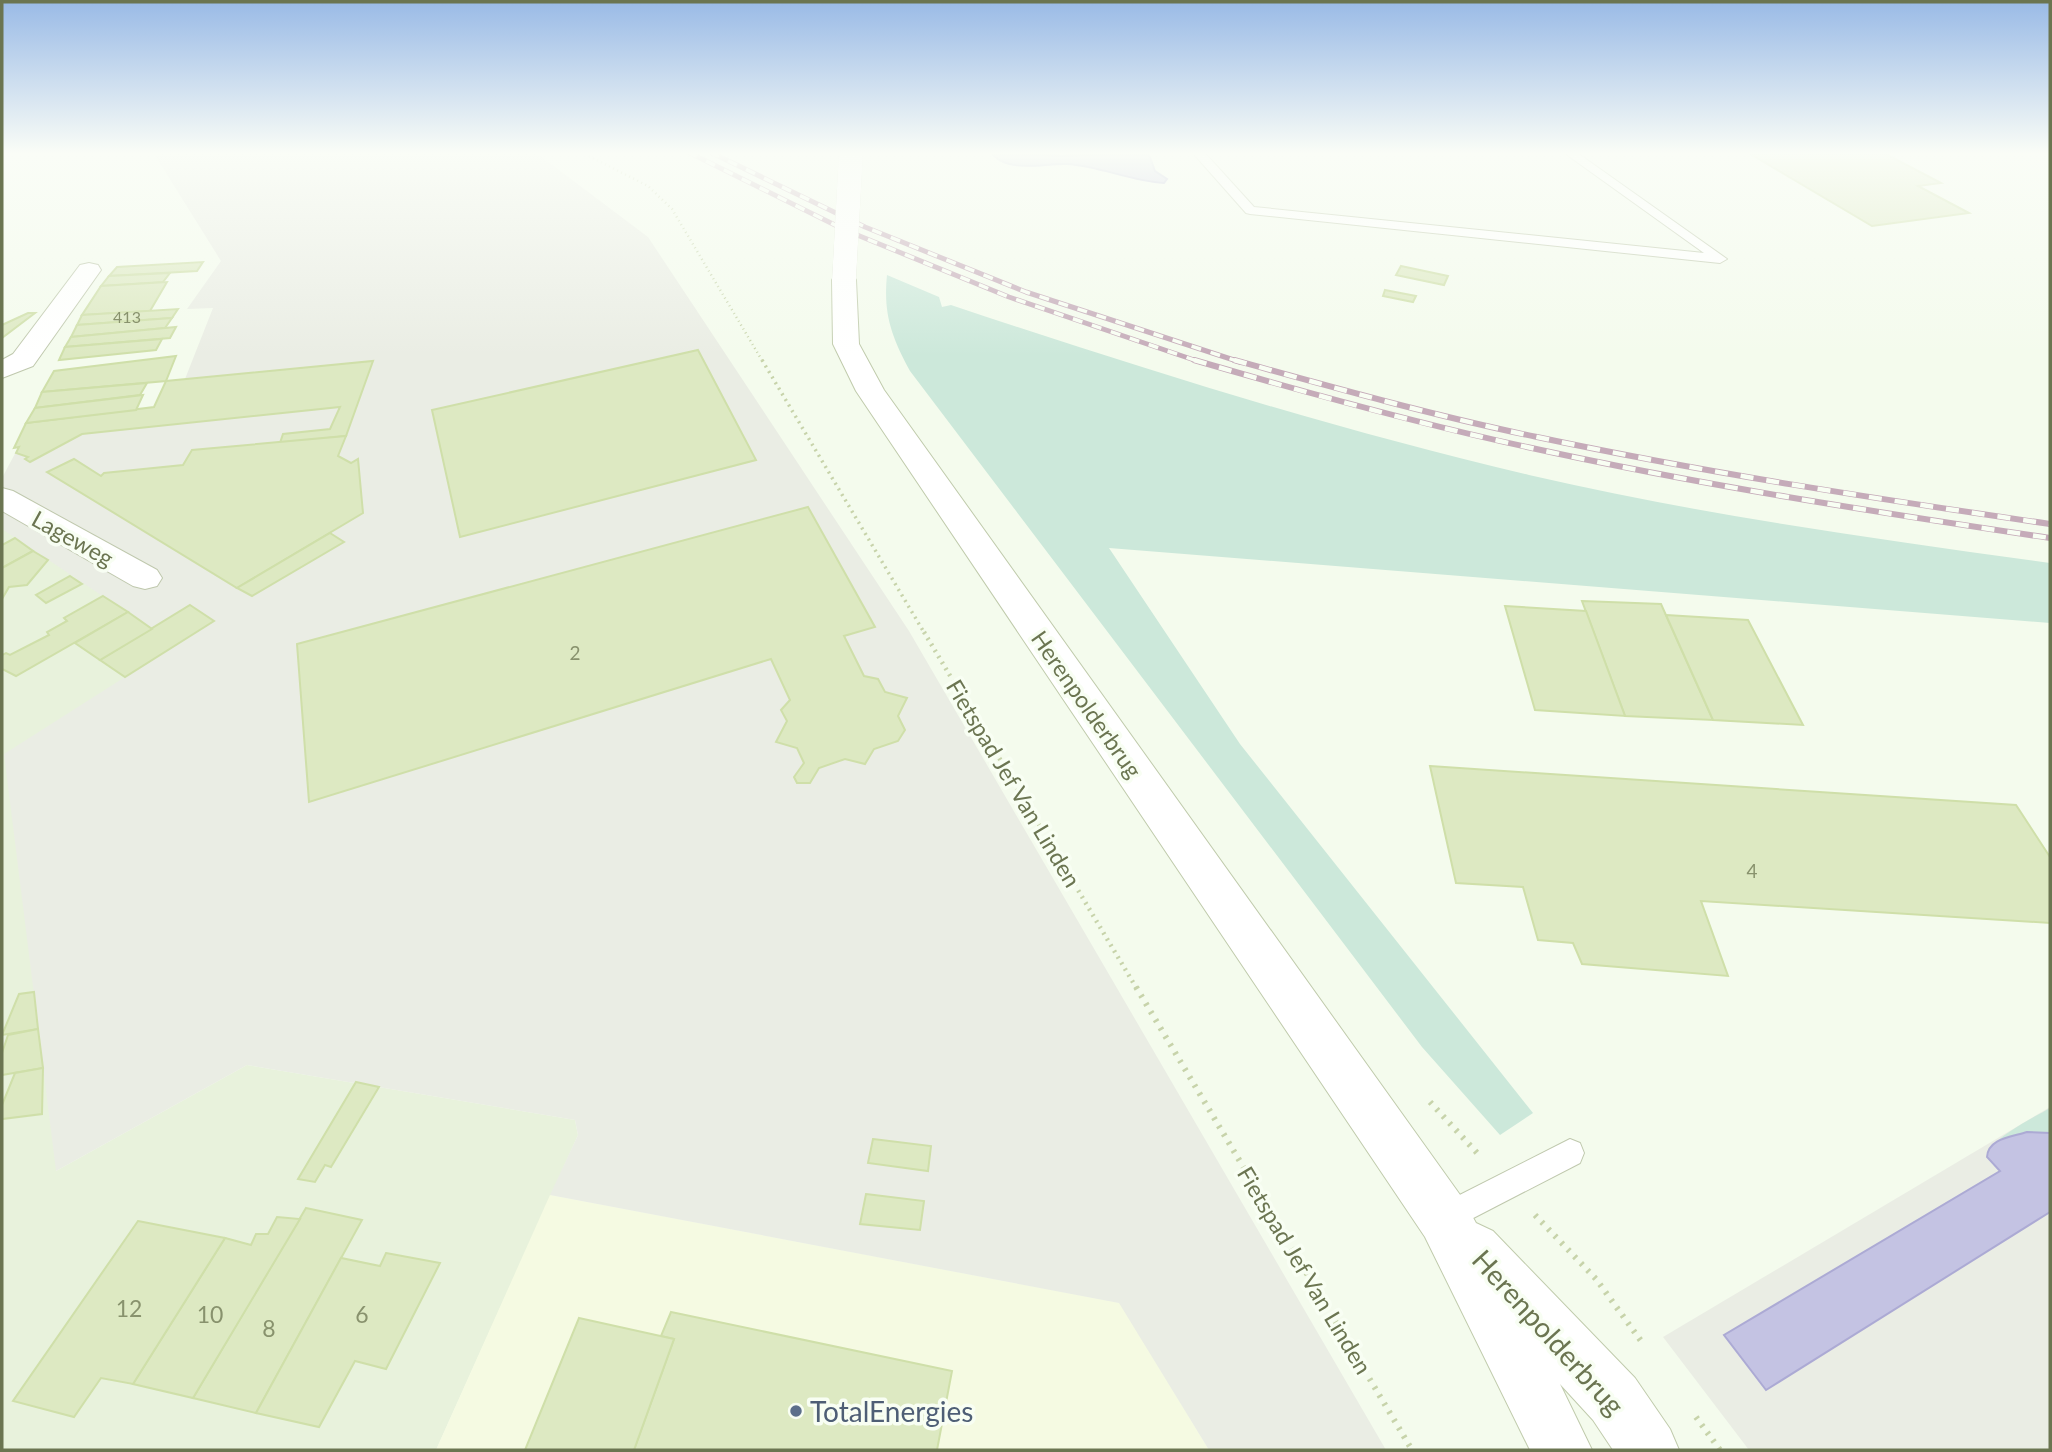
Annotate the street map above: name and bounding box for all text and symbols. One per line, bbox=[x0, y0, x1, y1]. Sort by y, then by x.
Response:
house number: 413 bbox=[113, 307, 141, 326]
street label: Lageweg bbox=[27, 504, 119, 572]
street label: Herenpolderbrug bbox=[1026, 625, 1148, 783]
house number: 2 bbox=[569, 641, 581, 664]
street label: Fietspad Jef Van Linden bbox=[941, 674, 1087, 892]
house number: 4 bbox=[1746, 859, 1758, 882]
street label: Fietspad Jef Van Linden bbox=[1232, 1161, 1378, 1379]
street label: Herenpolderbrug bbox=[1466, 1242, 1632, 1422]
house number: 12 bbox=[116, 1294, 142, 1322]
house number: 10 bbox=[197, 1300, 223, 1328]
house number: 6 bbox=[355, 1300, 369, 1328]
house number: 8 bbox=[262, 1314, 276, 1342]
place label: TotalEnergies bbox=[810, 1394, 973, 1428]
marker: TotalEnergies bbox=[788, 1403, 804, 1419]

